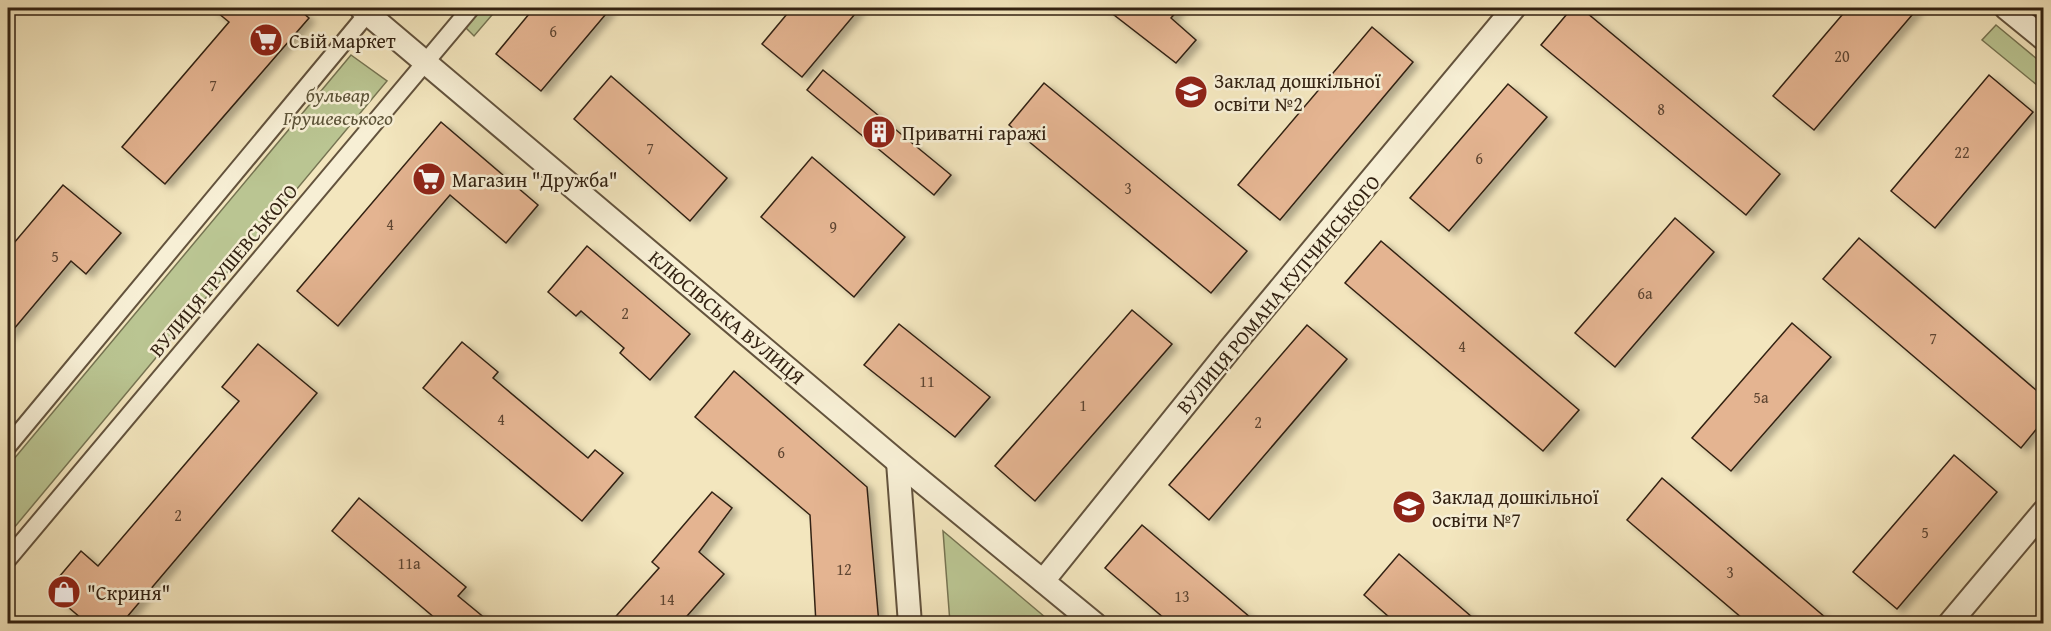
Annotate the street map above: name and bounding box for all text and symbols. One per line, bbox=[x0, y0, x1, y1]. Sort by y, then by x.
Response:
house number: 6 bbox=[549, 19, 557, 43]
supermarket icon: Свiй маркет bbox=[248, 22, 284, 58]
place label: Свiй маркет bbox=[289, 26, 396, 55]
house number: 20 bbox=[1834, 44, 1850, 68]
place label: Заклад дошкільної освіти №2 bbox=[1214, 66, 1381, 118]
house number: 7 bbox=[209, 73, 217, 97]
school or university icon: Заклад дошкільної освіти №2 bbox=[1173, 74, 1209, 110]
park label: бульвар Грушевського bbox=[282, 80, 393, 132]
house number: 8 bbox=[1657, 97, 1665, 121]
building icon: Приватні гаражі bbox=[861, 114, 897, 150]
place label: Приватні гаражі bbox=[902, 118, 1047, 147]
house number: 7 bbox=[646, 136, 654, 160]
house number: 22 bbox=[1954, 140, 1970, 164]
house number: 6 bbox=[1475, 146, 1483, 170]
supermarket icon: Магазин "Дружба" bbox=[411, 161, 447, 197]
place label: Магазин "Дружба" bbox=[452, 165, 618, 194]
street label: ВУЛИЦЯ РОМАНА КУПЧИНСЬКОГО bbox=[1169, 168, 1387, 420]
house number: 3 bbox=[1124, 176, 1132, 200]
street label: ВУЛИЦЯ ГРУШЕВСЬКОГО bbox=[142, 177, 304, 363]
house number: 4 bbox=[386, 212, 394, 236]
house number: 9 bbox=[829, 215, 837, 239]
street label: КЛЮСІВСЬКА ВУЛИЦЯ bbox=[643, 243, 811, 391]
house number: 5 bbox=[51, 244, 59, 268]
house number: 6а bbox=[1637, 281, 1653, 305]
house number: 2 bbox=[621, 301, 629, 325]
house number: 7 bbox=[1929, 326, 1937, 350]
house number: 4 bbox=[1458, 334, 1466, 358]
house number: 11 bbox=[919, 369, 935, 393]
house number: 5а bbox=[1753, 385, 1769, 409]
house number: 1 bbox=[1079, 393, 1087, 417]
house number: 4 bbox=[497, 407, 505, 431]
house number: 2 bbox=[1254, 410, 1262, 434]
house number: 6 bbox=[777, 440, 785, 464]
place label: Заклад дошкільної освіти №7 bbox=[1432, 482, 1599, 534]
school or university icon: Заклад дошкільної освіти №7 bbox=[1391, 489, 1427, 525]
house number: 2 bbox=[174, 503, 182, 527]
house number: 5 bbox=[1921, 520, 1929, 544]
house number: 11а bbox=[397, 551, 421, 575]
house number: 12 bbox=[836, 557, 852, 581]
house number: 3 bbox=[1726, 560, 1734, 584]
shop icon: "Скриня" bbox=[46, 574, 82, 610]
place label: "Скриня" bbox=[87, 578, 170, 607]
house number: 13 bbox=[1174, 584, 1190, 608]
house number: 14 bbox=[659, 587, 675, 611]

